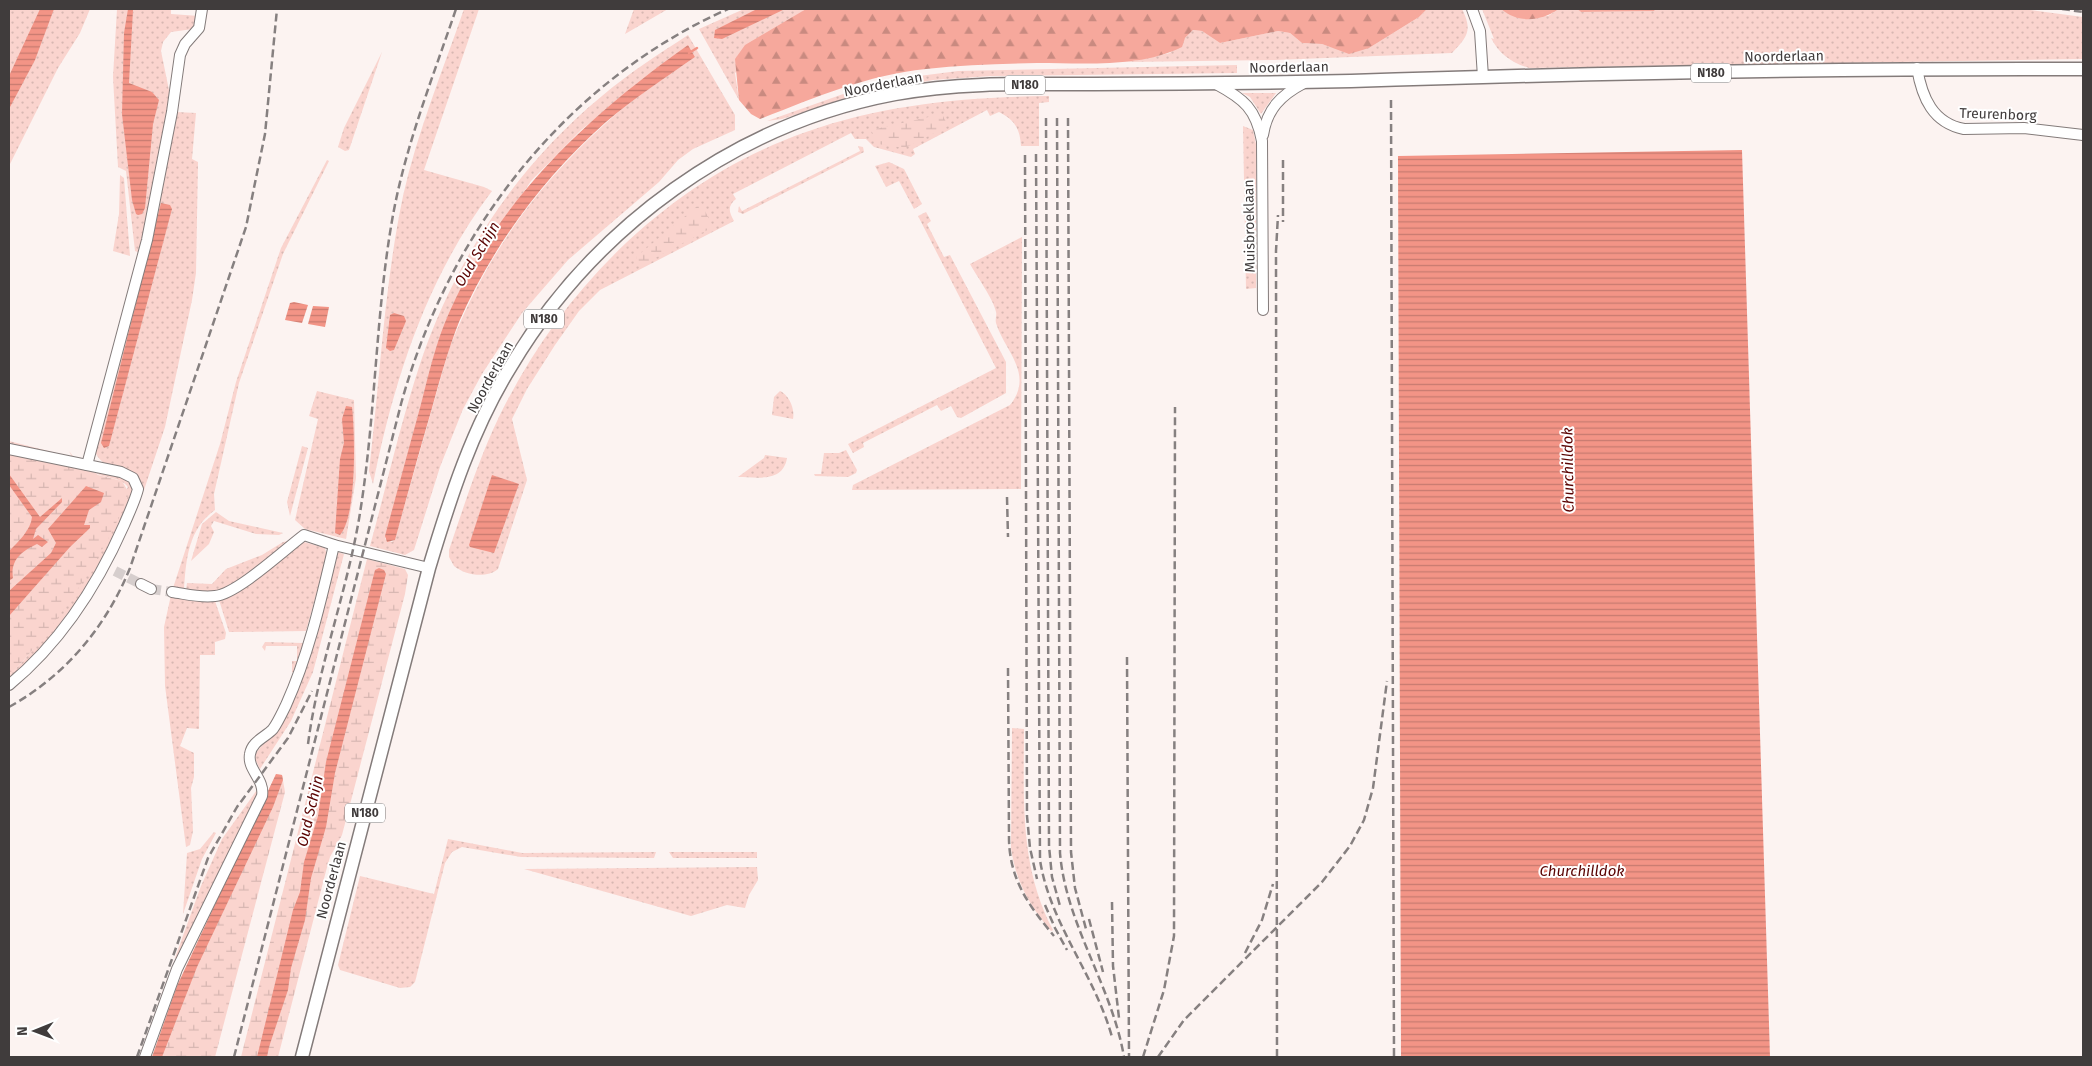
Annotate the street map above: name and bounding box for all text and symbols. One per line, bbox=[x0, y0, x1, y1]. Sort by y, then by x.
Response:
street label: Noorderlaan bbox=[1744, 47, 1824, 66]
street label: Noorderlaan bbox=[1249, 58, 1329, 77]
road number: N180 bbox=[1691, 64, 1731, 82]
street label: Noorderlaan bbox=[842, 69, 924, 100]
road number: N180 bbox=[1005, 76, 1045, 94]
street label: Treurenborg bbox=[1959, 105, 2038, 124]
street label: Muisbroeklaan bbox=[1240, 179, 1259, 273]
water label: Oud Schijn bbox=[451, 218, 503, 290]
road number: N180 bbox=[524, 310, 564, 328]
street label: Noorderlaan bbox=[464, 338, 517, 416]
water label: Churchilldok bbox=[1558, 427, 1578, 513]
water label: Oud Schijn bbox=[293, 774, 327, 848]
road number: N180 bbox=[345, 804, 385, 822]
street label: Noorderlaan bbox=[313, 839, 350, 921]
water label: Churchilldok bbox=[1540, 862, 1625, 880]
north arrow bbox=[10, 1006, 60, 1056]
text: N bbox=[14, 1026, 31, 1036]

